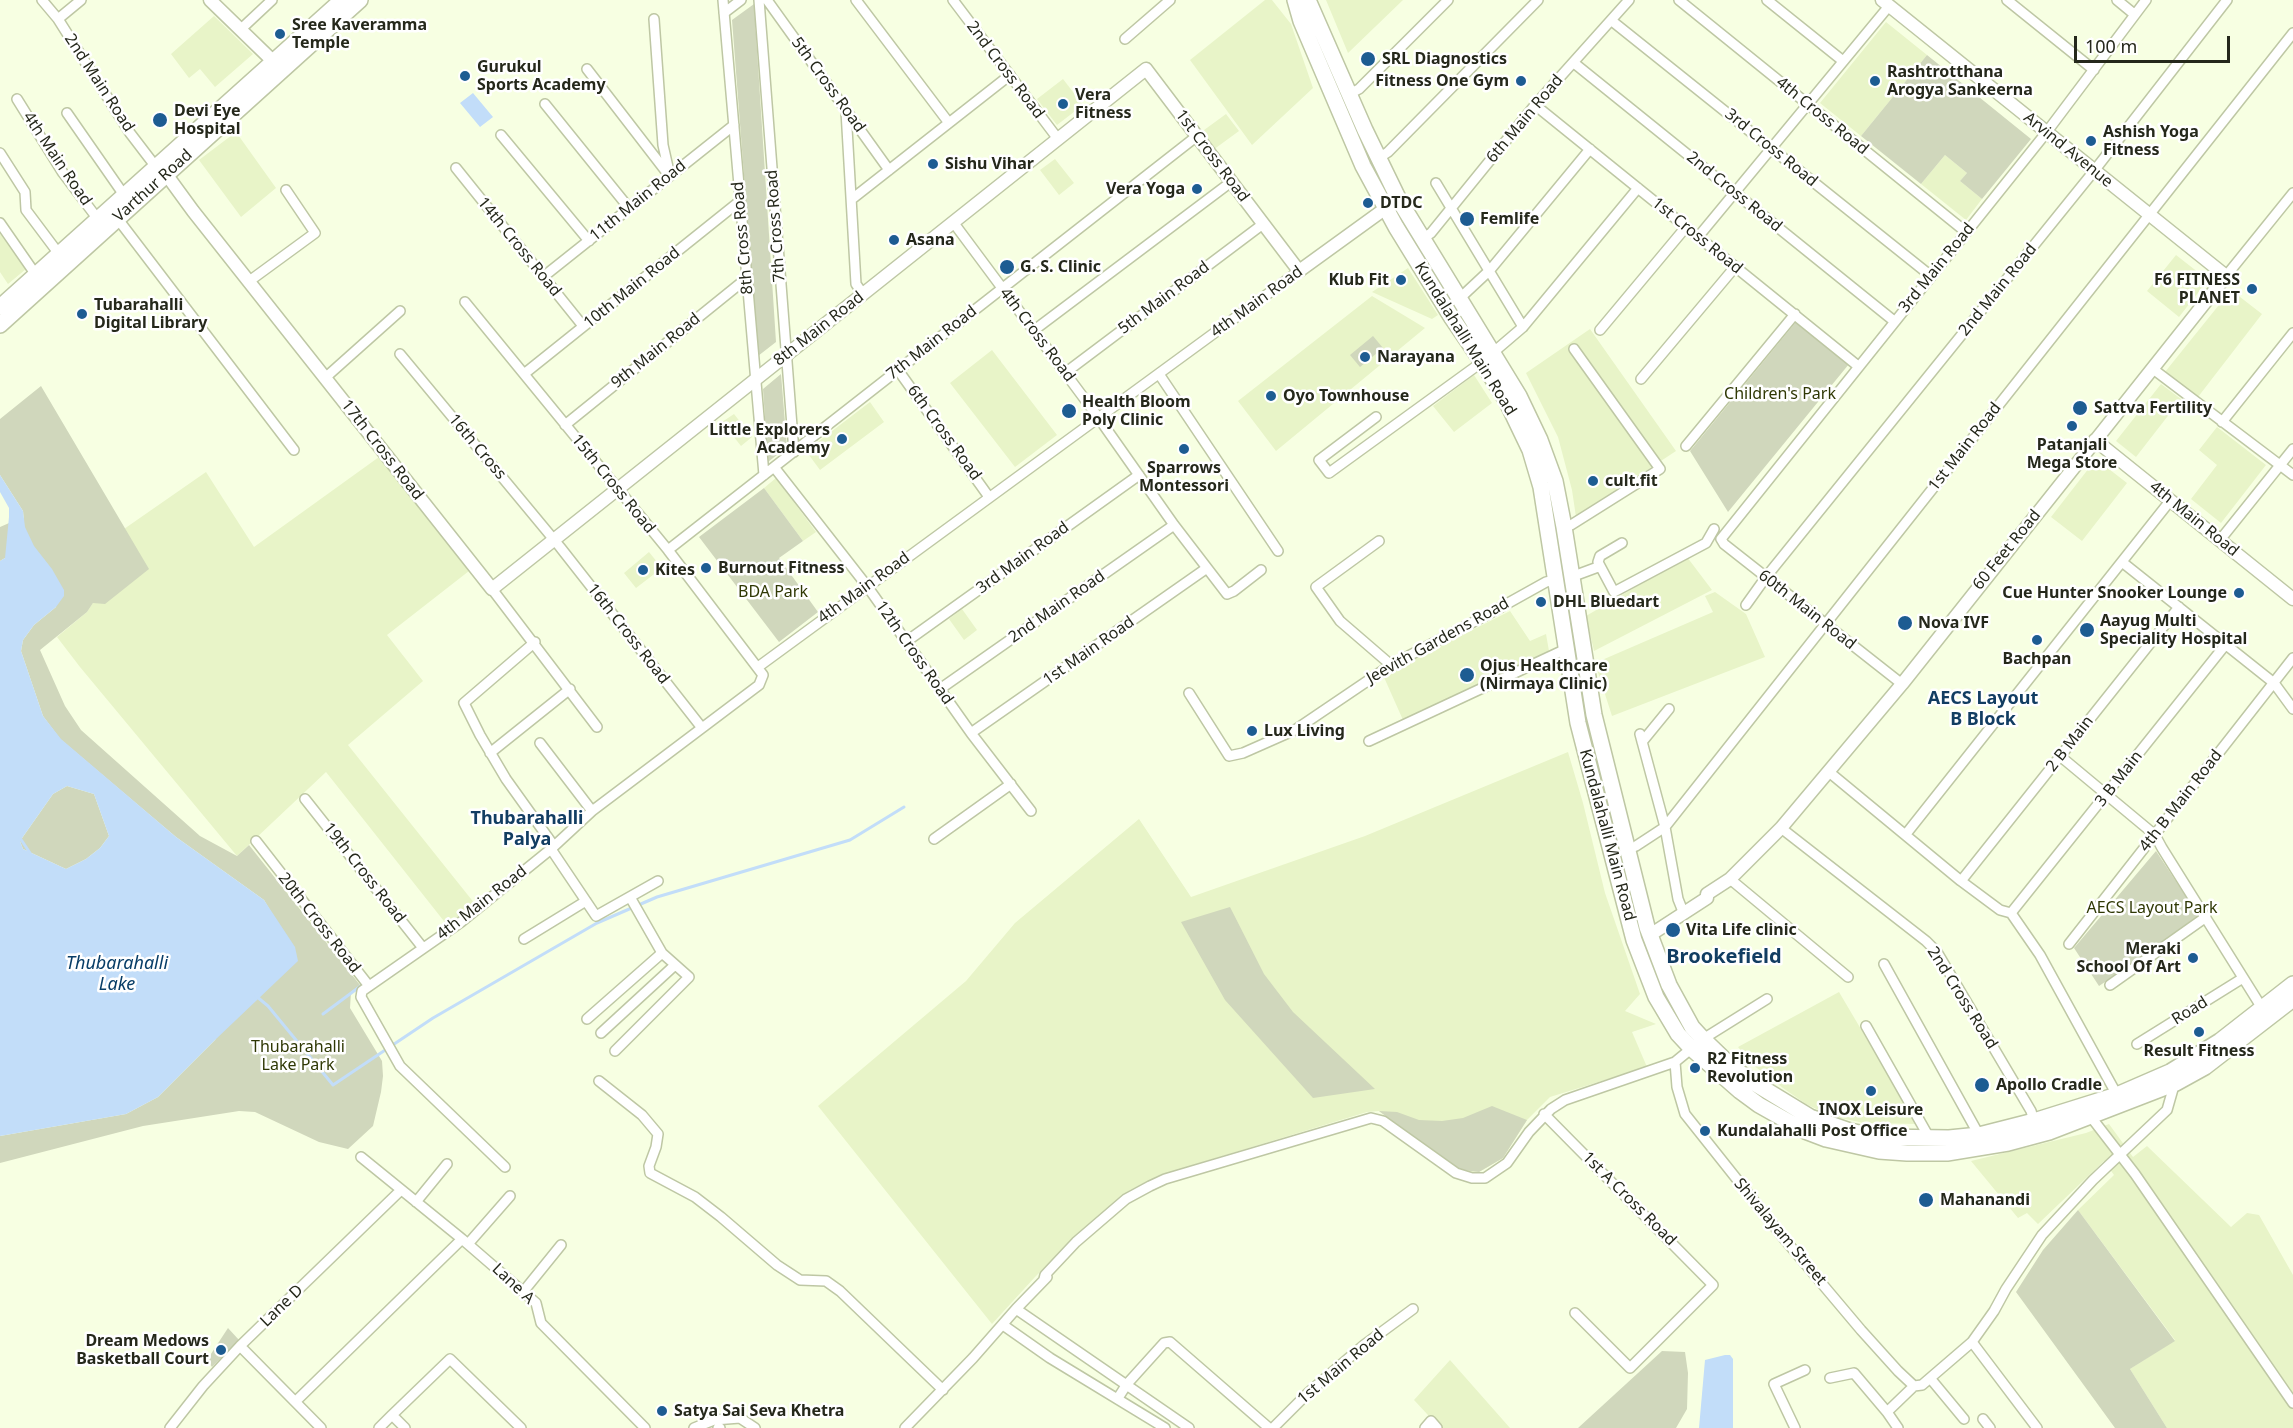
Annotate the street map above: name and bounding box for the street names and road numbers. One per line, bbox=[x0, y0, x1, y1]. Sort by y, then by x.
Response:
street label: 2nd Cross Road bbox=[962, 17, 1048, 123]
street label: 2nd Main Road bbox=[60, 30, 138, 136]
street label: 5th Cross Road bbox=[787, 34, 869, 136]
street label: 6th Main Road bbox=[1483, 71, 1567, 167]
street label: 4th Cross Road bbox=[1772, 73, 1872, 159]
street label: 3rd Cross Road bbox=[1721, 105, 1821, 191]
street label: 1st Cross Road bbox=[1171, 106, 1253, 206]
street label: 4th Main Road bbox=[19, 108, 95, 210]
street label: Arvind Avenue bbox=[2020, 108, 2116, 192]
street label: Varthur Road bbox=[110, 146, 196, 226]
street label: 2nd Cross Road bbox=[1682, 148, 1786, 236]
street label: 11th Main Road bbox=[586, 156, 690, 246]
street label: 7th Cross Road bbox=[762, 169, 790, 283]
street label: 8th Cross Road bbox=[729, 181, 757, 295]
street label: 14th Cross Road bbox=[473, 193, 565, 301]
street label: 1st Cross Road bbox=[1648, 194, 1746, 278]
street label: 3rd Main Road bbox=[1895, 219, 1979, 317]
street label: 2nd Main Road bbox=[1955, 240, 2041, 340]
street label: 10th Main Road bbox=[580, 243, 684, 333]
street label: 5th Main Road bbox=[1115, 258, 1213, 338]
street label: Kundalahalli Main Road bbox=[1410, 259, 1520, 419]
street label: 4th Main Road bbox=[1207, 262, 1307, 342]
street label: 4th Cross Road bbox=[995, 284, 1079, 386]
street label: 8th Main Road bbox=[770, 288, 868, 370]
street label: 7th Main Road bbox=[883, 302, 981, 384]
street label: 9th Main Road bbox=[608, 309, 704, 393]
street label: 6th Cross Road bbox=[903, 382, 985, 484]
street label: 17th Cross Road bbox=[337, 396, 427, 504]
street label: 1st Main Road bbox=[1925, 399, 2005, 495]
street label: 16th Cross bbox=[444, 410, 510, 484]
street label: 15th Cross Road bbox=[567, 430, 659, 538]
street label: 4th Main Road bbox=[2146, 477, 2242, 561]
street label: 60 Feet Road bbox=[1969, 506, 2045, 594]
street label: 3rd Main Road bbox=[973, 518, 1073, 598]
street label: 4th Main Road bbox=[814, 548, 914, 628]
street label: 60th Main Road bbox=[1755, 566, 1859, 654]
street label: 2nd Main Road bbox=[1005, 567, 1109, 647]
street label: 16th Cross Road bbox=[583, 580, 673, 688]
street label: Jeevith Gardens Road bbox=[1363, 594, 1513, 688]
street label: 12th Cross Road bbox=[871, 597, 957, 709]
street label: 1st Main Road bbox=[1040, 612, 1138, 690]
street label: 2 B Main bbox=[2042, 712, 2098, 776]
street label: 4th B Main Road bbox=[2135, 746, 2227, 856]
street label: Kundalahalli Main Road bbox=[1575, 747, 1639, 923]
street label: 3 B Main bbox=[2091, 747, 2147, 811]
street label: 19th Cross Road bbox=[319, 819, 409, 927]
street label: 4th Main Road bbox=[433, 862, 531, 944]
street label: 20th Cross Road bbox=[274, 869, 364, 977]
street label: 2nd Cross Road bbox=[1923, 943, 2001, 1053]
street label: Road bbox=[2169, 993, 2211, 1029]
street label: 1st A Cross Road bbox=[1578, 1148, 1680, 1250]
street label: Shivalayam Street bbox=[1730, 1175, 1830, 1289]
street label: Lane A bbox=[488, 1260, 538, 1308]
street label: Lane D bbox=[257, 1281, 307, 1331]
street label: 1st Main Road bbox=[1294, 1325, 1388, 1409]

